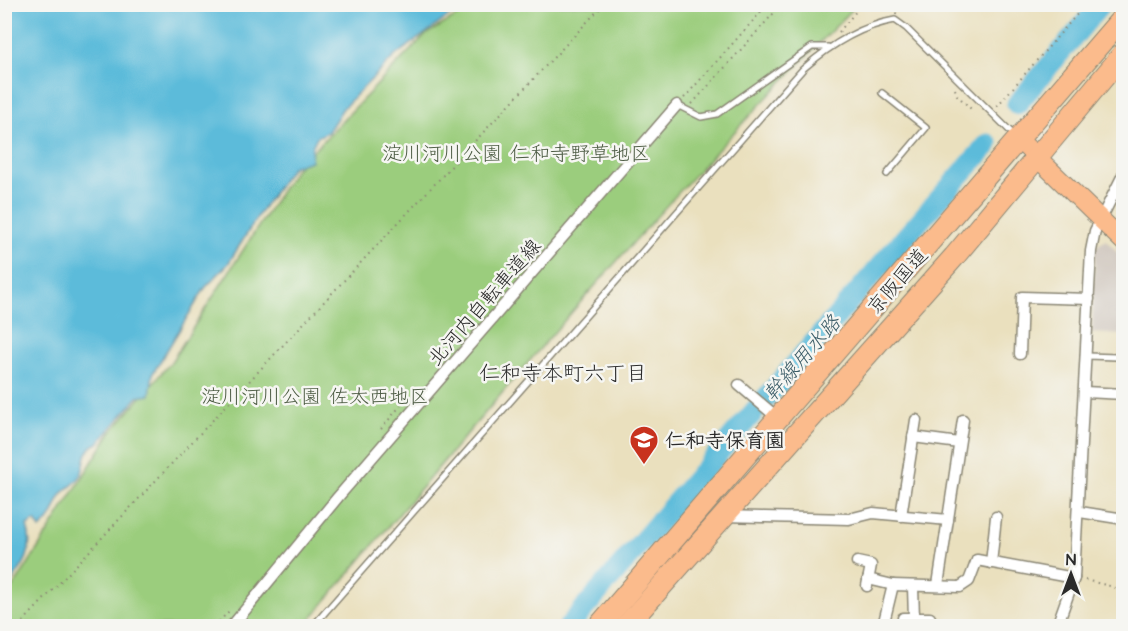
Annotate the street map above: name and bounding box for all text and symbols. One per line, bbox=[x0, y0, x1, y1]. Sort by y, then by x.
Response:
park label: 淀川河川公園 仁和寺野草地区 bbox=[382, 140, 650, 168]
street label: 北河内自転車道線 bbox=[422, 233, 548, 372]
street label: 京阪国道 bbox=[861, 242, 935, 321]
water label: 幹線用水路 bbox=[757, 308, 848, 407]
district label: 仁和寺本町六丁目 bbox=[479, 359, 647, 388]
park label: 淀川河川公園 佐太西地区 bbox=[201, 383, 429, 411]
school or university icon: 仁和寺保育園 bbox=[628, 424, 660, 466]
place label: 仁和寺保育園 bbox=[665, 427, 785, 455]
north arrow bbox=[1041, 544, 1101, 604]
text: N bbox=[1066, 549, 1076, 571]

